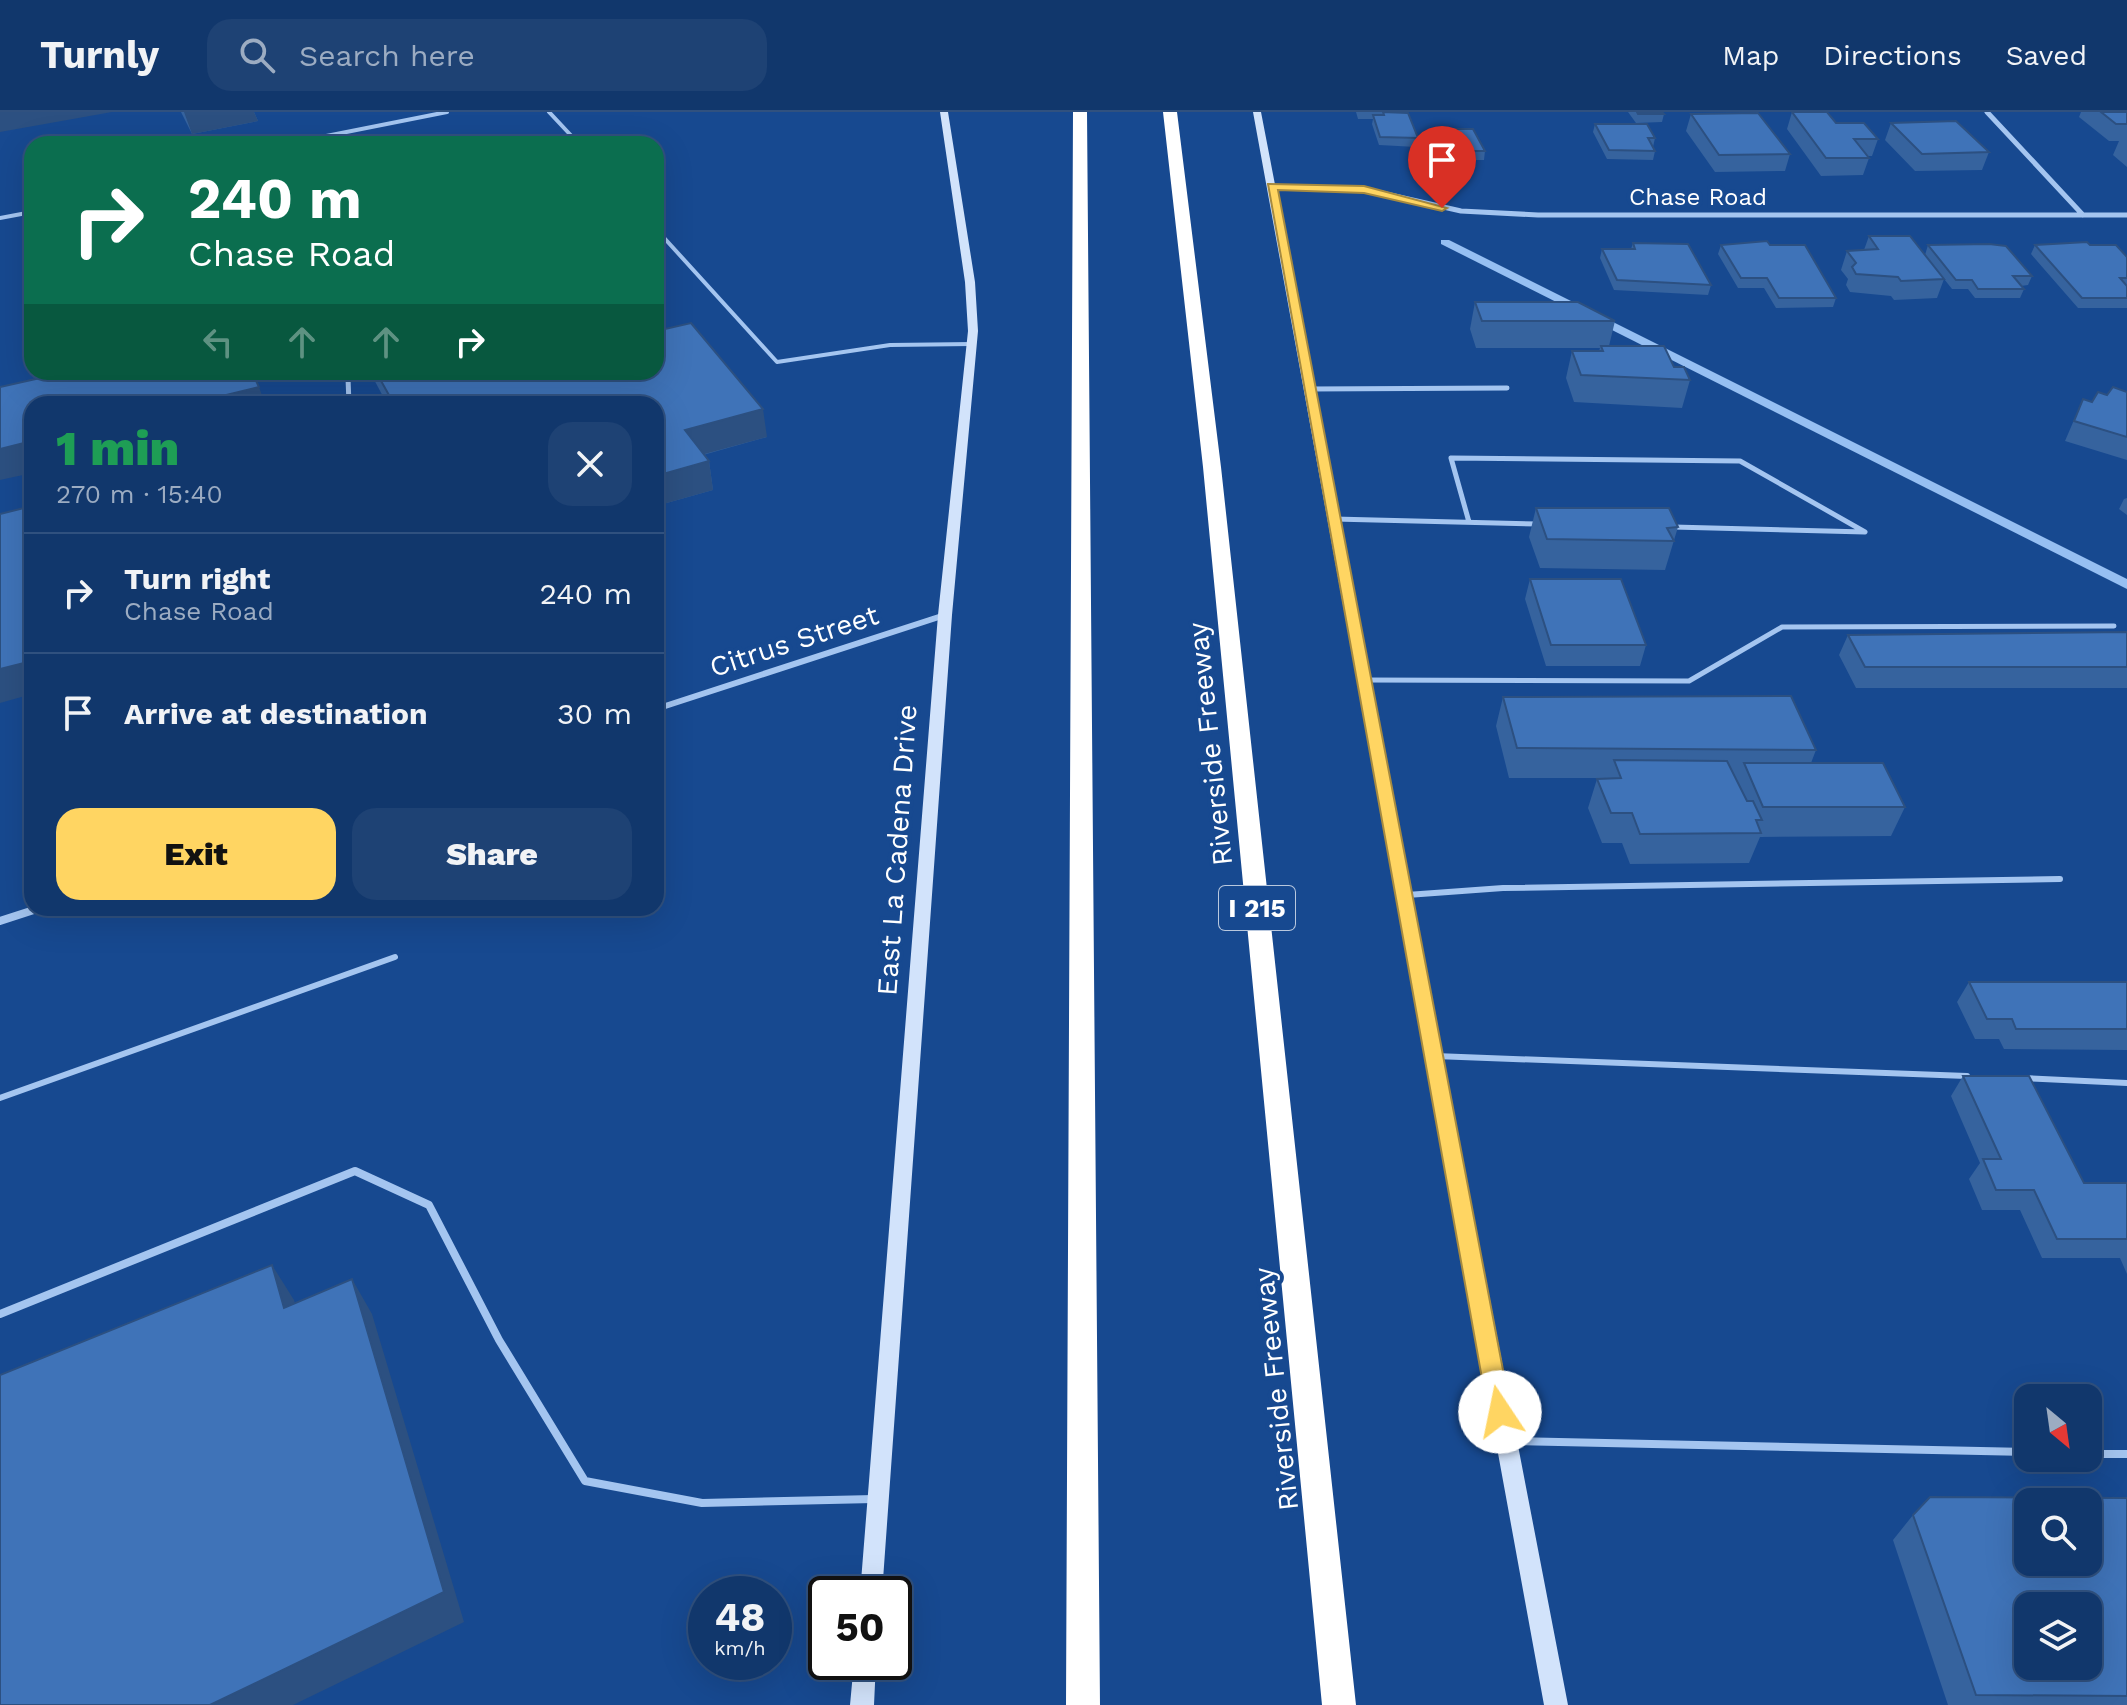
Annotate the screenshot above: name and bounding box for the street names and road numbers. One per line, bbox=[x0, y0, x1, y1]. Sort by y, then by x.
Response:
street label: Chase Road bbox=[1629, 183, 1767, 211]
street label: Citrus Street bbox=[705, 598, 883, 684]
street label: Riverside Freeway bbox=[1181, 620, 1239, 867]
street label: East La Cadena Drive bbox=[870, 703, 924, 997]
road number: I 215 bbox=[1219, 886, 1295, 930]
street label: Riverside Freeway bbox=[1247, 1265, 1305, 1512]

